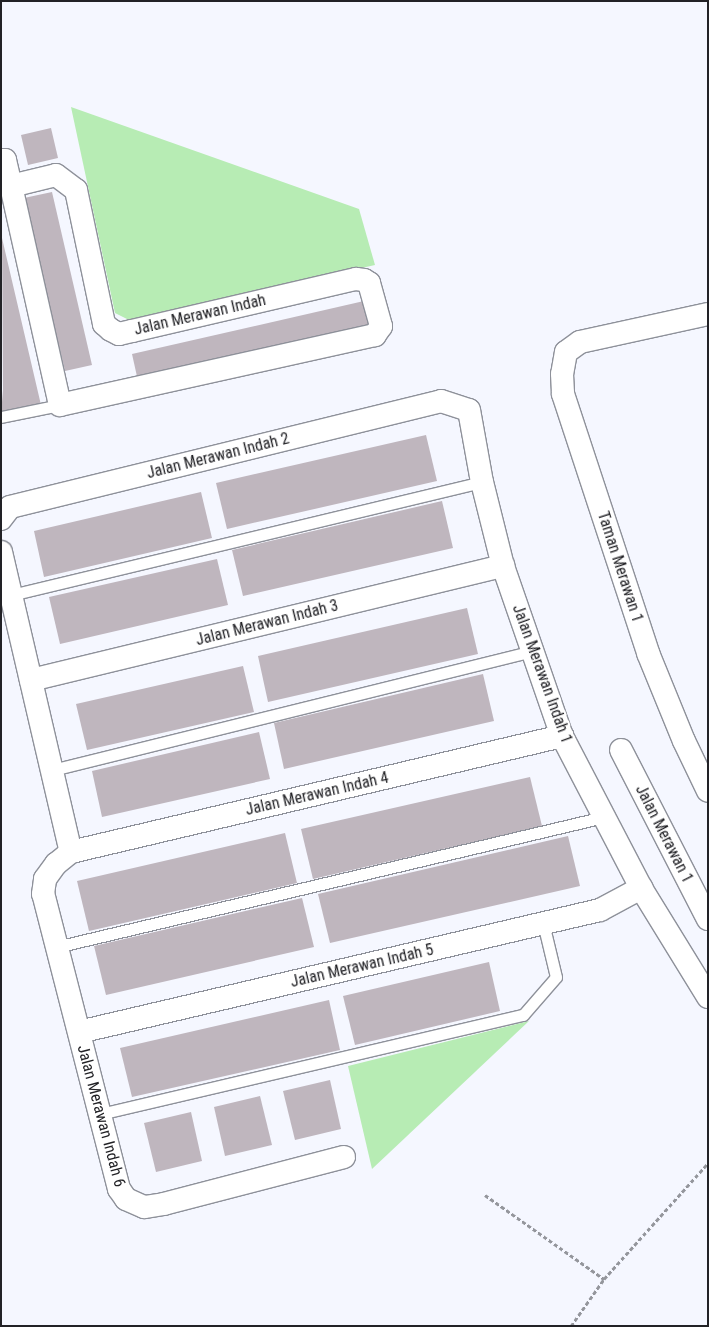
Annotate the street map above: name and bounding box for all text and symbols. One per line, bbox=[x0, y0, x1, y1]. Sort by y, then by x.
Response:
street label: Jalan Merawan Indah bbox=[132, 291, 268, 339]
street label: Jalan Merawan Indah 2 bbox=[145, 429, 291, 483]
street label: Taman Merawan 1 bbox=[593, 509, 647, 625]
street label: Jalan Merawan Indah 3 bbox=[194, 596, 340, 650]
street label: Jalan Merawan Indah 1 bbox=[508, 602, 576, 746]
street label: Jalan Merawan Indah 4 bbox=[244, 768, 390, 820]
street label: Jalan Merawan 1 bbox=[631, 782, 697, 886]
street label: Jalan Merawan Indah 5 bbox=[289, 940, 435, 992]
street label: Jalan Merawan Indah 6 bbox=[73, 1043, 129, 1189]

